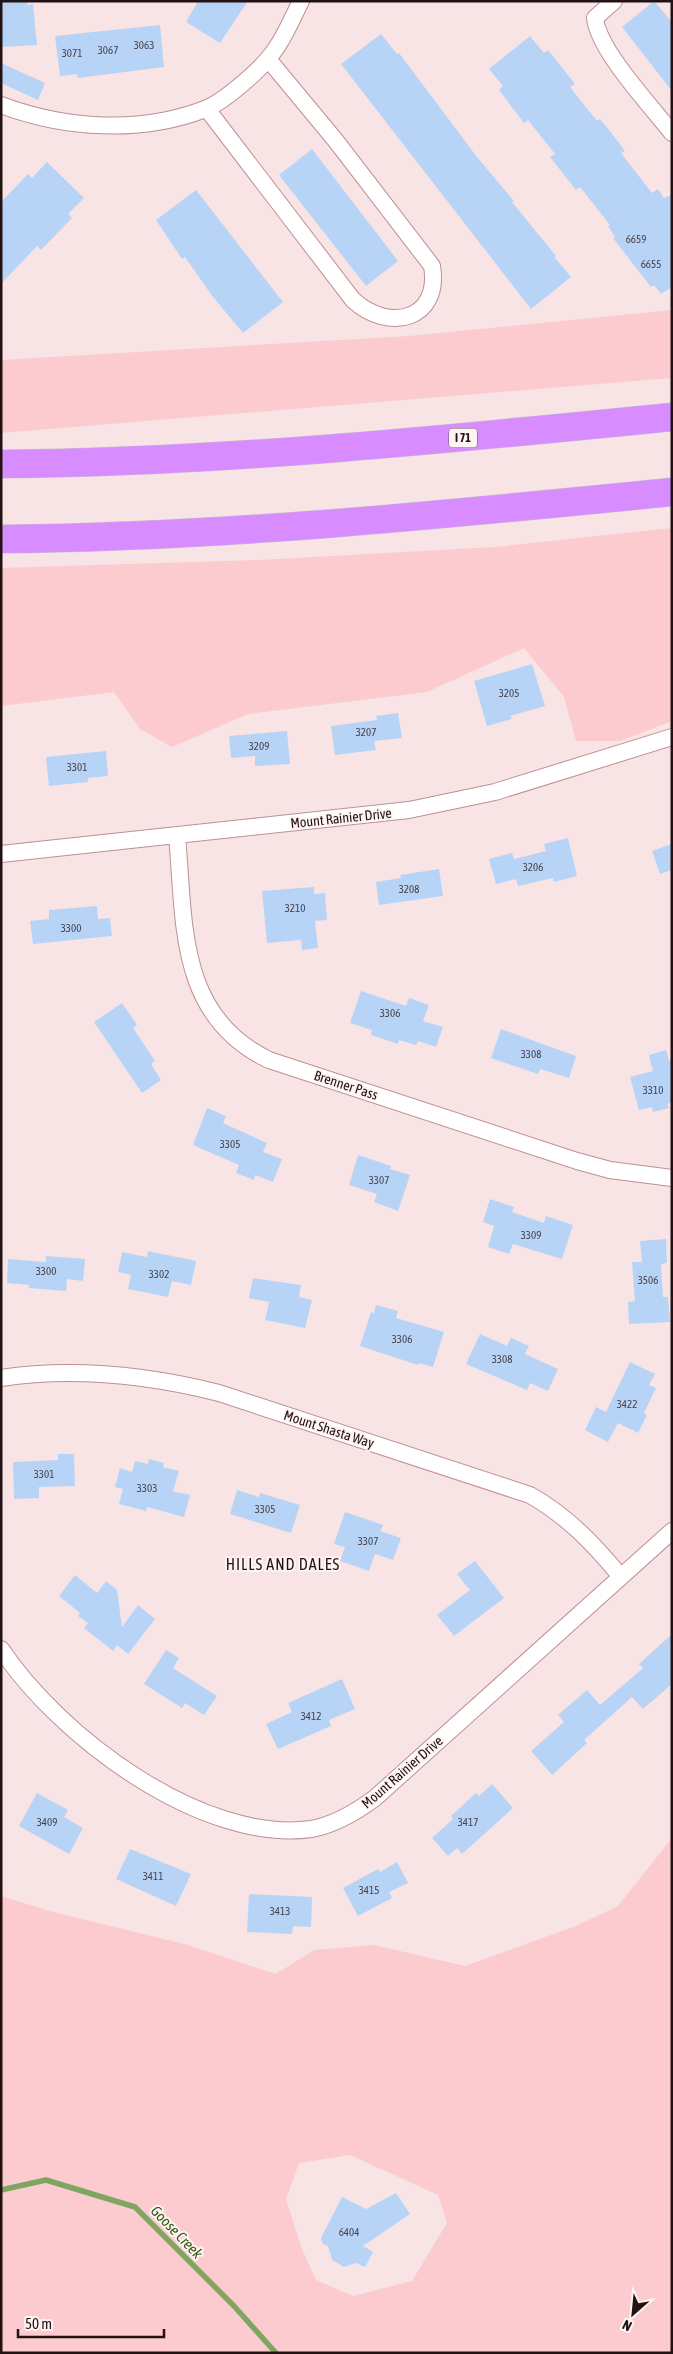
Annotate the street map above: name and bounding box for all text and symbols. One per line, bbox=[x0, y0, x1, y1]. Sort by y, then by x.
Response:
house number: 3063 bbox=[134, 39, 154, 51]
house number: 3067 bbox=[98, 44, 118, 56]
house number: 3071 bbox=[62, 47, 82, 59]
house number: 6659 bbox=[626, 233, 646, 245]
house number: 6655 bbox=[641, 258, 661, 270]
road number: I 71 bbox=[449, 428, 477, 448]
house number: 3205 bbox=[499, 687, 519, 699]
house number: 3207 bbox=[356, 726, 376, 738]
house number: 3209 bbox=[249, 740, 269, 752]
house number: 3301 bbox=[67, 761, 87, 773]
street label: Mount Rainier Drive bbox=[290, 805, 392, 831]
house number: 3206 bbox=[523, 861, 543, 873]
house number: 3208 bbox=[399, 883, 419, 895]
house number: 3210 bbox=[285, 902, 305, 914]
house number: 3300 bbox=[61, 922, 81, 934]
house number: 3306 bbox=[380, 1007, 400, 1019]
house number: 3308 bbox=[521, 1048, 541, 1060]
street label: Brenner Pass bbox=[312, 1067, 380, 1103]
house number: 3310 bbox=[643, 1084, 663, 1096]
house number: 3305 bbox=[220, 1138, 240, 1150]
house number: 3307 bbox=[369, 1174, 389, 1186]
house number: 3309 bbox=[521, 1229, 541, 1241]
house number: 3300 bbox=[36, 1265, 56, 1277]
house number: 3302 bbox=[149, 1268, 169, 1280]
house number: 3506 bbox=[638, 1274, 658, 1286]
house number: 3306 bbox=[392, 1333, 412, 1345]
house number: 3308 bbox=[492, 1353, 512, 1365]
house number: 3422 bbox=[617, 1398, 637, 1410]
street label: Mount Shasta Way bbox=[282, 1407, 376, 1451]
house number: 3301 bbox=[34, 1468, 54, 1480]
house number: 3303 bbox=[137, 1482, 157, 1494]
house number: 3305 bbox=[255, 1503, 275, 1515]
house number: 3307 bbox=[358, 1535, 378, 1547]
district label: HILLS AND DALES bbox=[226, 1555, 340, 1573]
house number: 3412 bbox=[301, 1710, 321, 1722]
street label: Mount Rainier Drive bbox=[358, 1733, 446, 1811]
house number: 3409 bbox=[37, 1816, 57, 1828]
house number: 3417 bbox=[458, 1816, 478, 1828]
house number: 3411 bbox=[143, 1870, 163, 1882]
house number: 3415 bbox=[359, 1884, 379, 1896]
house number: 3413 bbox=[270, 1905, 290, 1917]
water label: Goose Creek bbox=[148, 2202, 207, 2262]
house number: 6404 bbox=[339, 2226, 359, 2238]
north arrow bbox=[608, 2289, 658, 2339]
scale bar bbox=[18, 2306, 164, 2338]
text: 50 m bbox=[25, 2315, 52, 2332]
text: N bbox=[620, 2317, 634, 2335]

